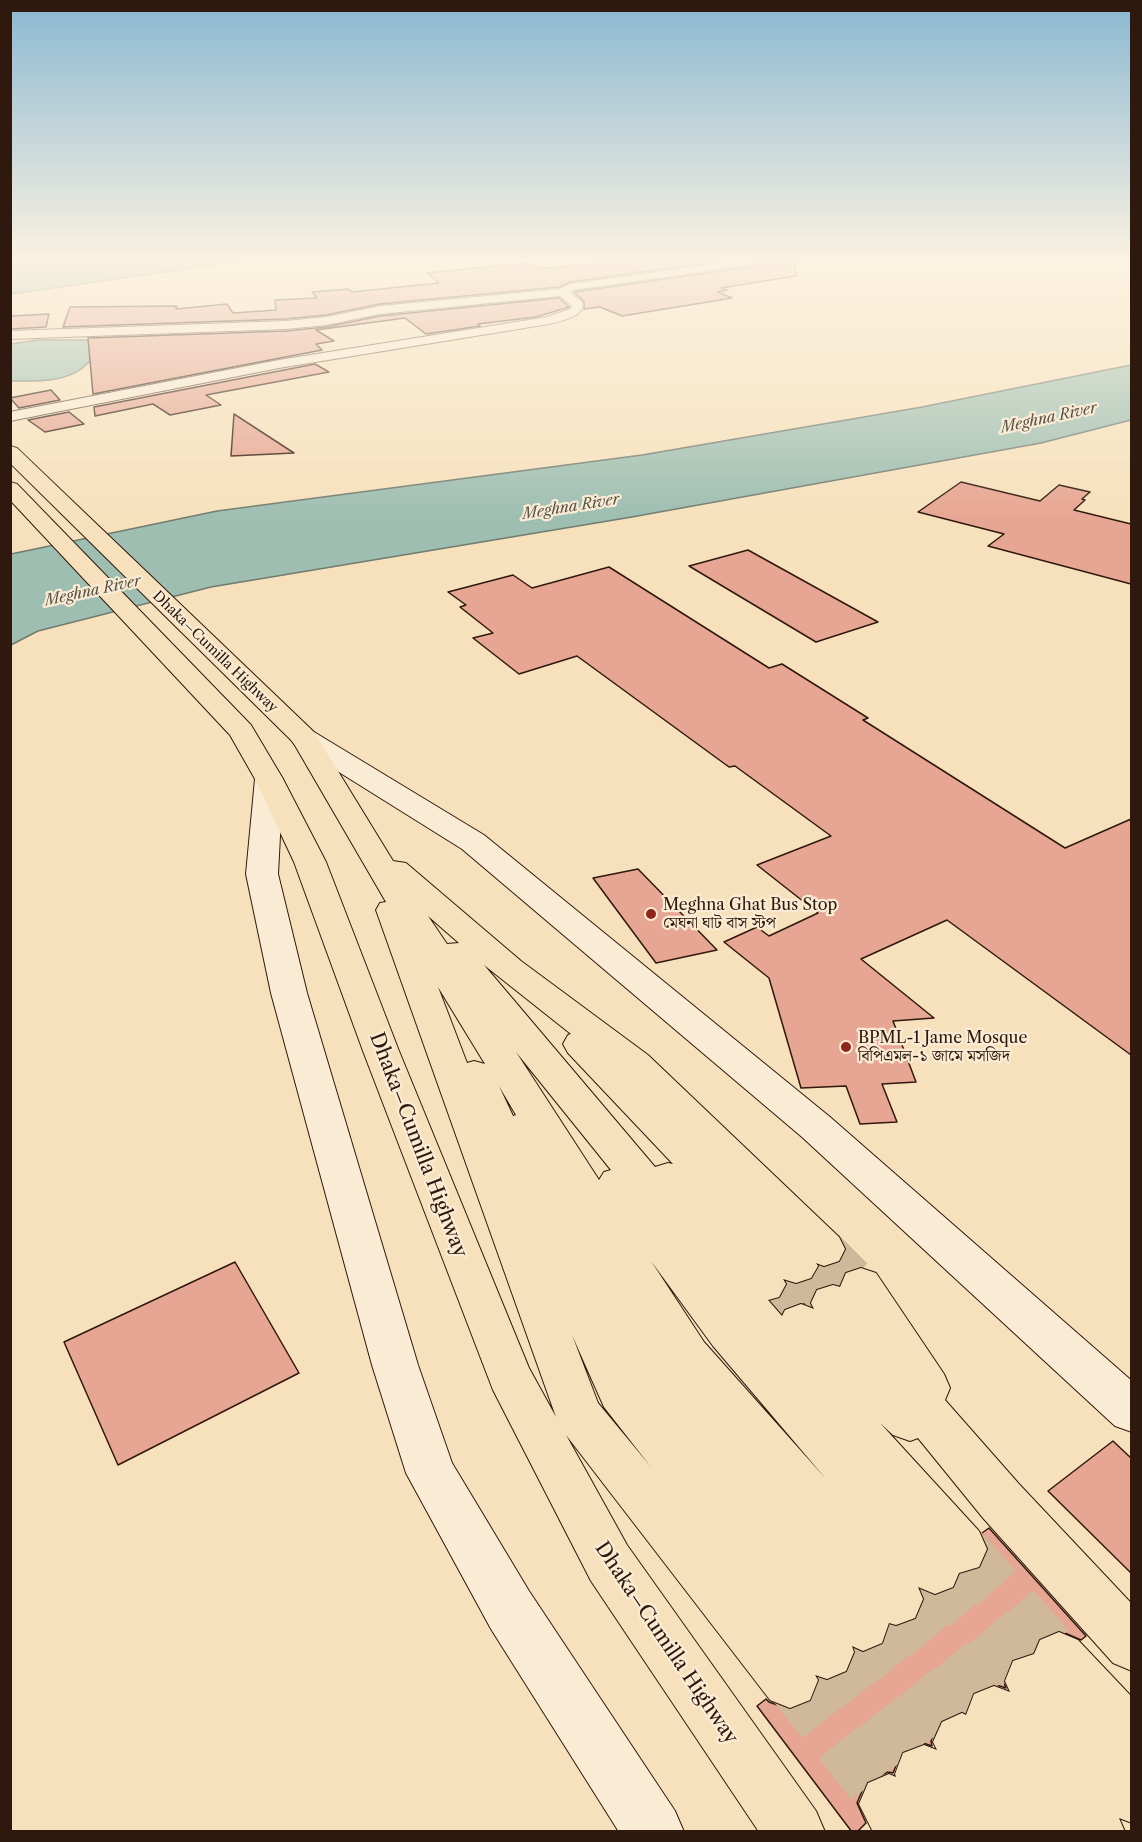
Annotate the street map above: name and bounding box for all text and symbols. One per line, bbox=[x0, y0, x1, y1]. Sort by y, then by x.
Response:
water label: Meghna River bbox=[999, 399, 1099, 437]
water label: Meghna River bbox=[521, 490, 621, 524]
water label: Meghna River bbox=[43, 572, 143, 610]
street label: Dhaka–Cumilla Highway bbox=[149, 588, 281, 716]
place label: Meghna Ghat Bus Stop মেঘনা ঘাট বাস স্টপ bbox=[663, 895, 837, 933]
marker: Meghna Ghat Bus Stop মেঘনা ঘাট বাস স্টপ bbox=[644, 907, 658, 921]
place label: BPML-1 Jame Mosque বিপিএমল-১ জামে মসজিদ bbox=[858, 1028, 1027, 1066]
street label: Dhaka–Cumilla Highway bbox=[364, 1029, 472, 1261]
marker: BPML-1 Jame Mosque বিপিএমল-১ জামে মসজিদ bbox=[839, 1040, 853, 1054]
street label: Dhaka–Cumilla Highway bbox=[589, 1537, 743, 1749]

